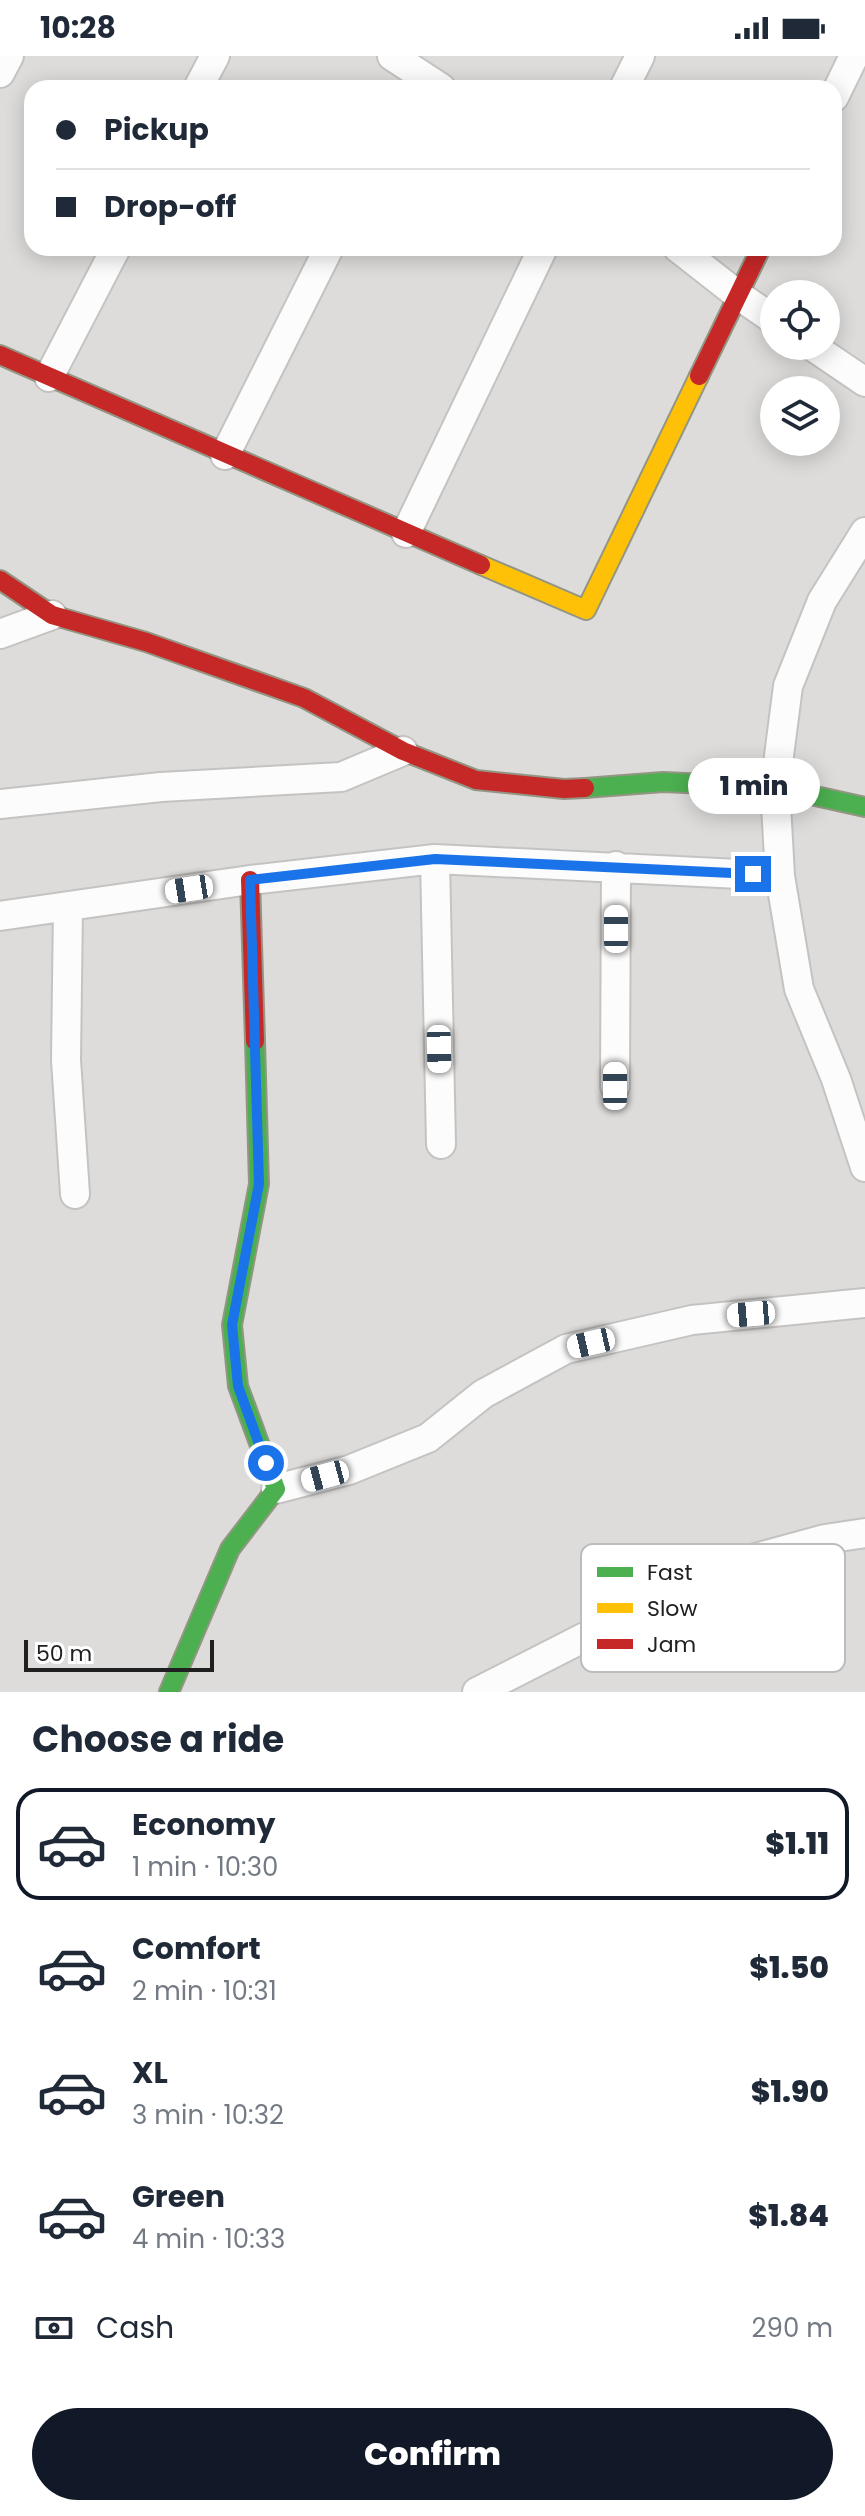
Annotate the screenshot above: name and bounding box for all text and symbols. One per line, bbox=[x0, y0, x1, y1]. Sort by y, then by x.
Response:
text: 10:28 bbox=[40, 6, 116, 49]
text: Pickup bbox=[104, 108, 209, 151]
text: Drop-off bbox=[104, 185, 236, 228]
map controls bbox=[760, 280, 840, 456]
button: locate bbox=[760, 280, 840, 360]
button: layers bbox=[760, 376, 840, 456]
callout: 1 min bbox=[687, 758, 819, 814]
text: 1 min bbox=[720, 768, 788, 804]
route end bbox=[735, 856, 771, 892]
car bbox=[163, 873, 215, 905]
car bbox=[604, 905, 628, 953]
car bbox=[427, 1025, 451, 1073]
car bbox=[603, 1062, 627, 1110]
car bbox=[726, 1300, 776, 1328]
car bbox=[565, 1326, 617, 1360]
route start bbox=[248, 1445, 284, 1481]
car bbox=[299, 1458, 351, 1494]
legend bbox=[581, 1544, 845, 1672]
text: Fast bbox=[647, 1557, 692, 1588]
text: Slow bbox=[647, 1593, 697, 1624]
text: Jam bbox=[647, 1629, 696, 1660]
scale bar bbox=[24, 1636, 214, 1672]
text: 50 m bbox=[36, 1638, 92, 1669]
text: Choose a ride bbox=[32, 1714, 284, 1765]
text: Economy bbox=[132, 1803, 276, 1846]
icon: car bbox=[36, 1808, 108, 1880]
text: $1.11 bbox=[765, 1822, 829, 1865]
text: 1 min · 10:30 bbox=[132, 1849, 278, 1885]
text: Comfort bbox=[132, 1927, 261, 1970]
icon: car bbox=[36, 1932, 108, 2004]
text: $1.50 bbox=[749, 1946, 829, 1989]
text: 2 min · 10:31 bbox=[132, 1973, 277, 2009]
text: XL bbox=[132, 2051, 168, 2094]
icon: car bbox=[36, 2056, 108, 2128]
text: $1.90 bbox=[751, 2070, 829, 2113]
text: 3 min · 10:32 bbox=[132, 2097, 284, 2133]
text: Green bbox=[132, 2175, 225, 2218]
icon: car bbox=[36, 2180, 108, 2252]
text: $1.84 bbox=[748, 2194, 829, 2237]
text: 4 min · 10:33 bbox=[132, 2221, 285, 2257]
icon: cash bbox=[32, 2306, 76, 2350]
text: Cash bbox=[96, 2306, 174, 2349]
text: 290 m bbox=[752, 2310, 833, 2346]
button: Confirm bbox=[32, 2408, 833, 2500]

